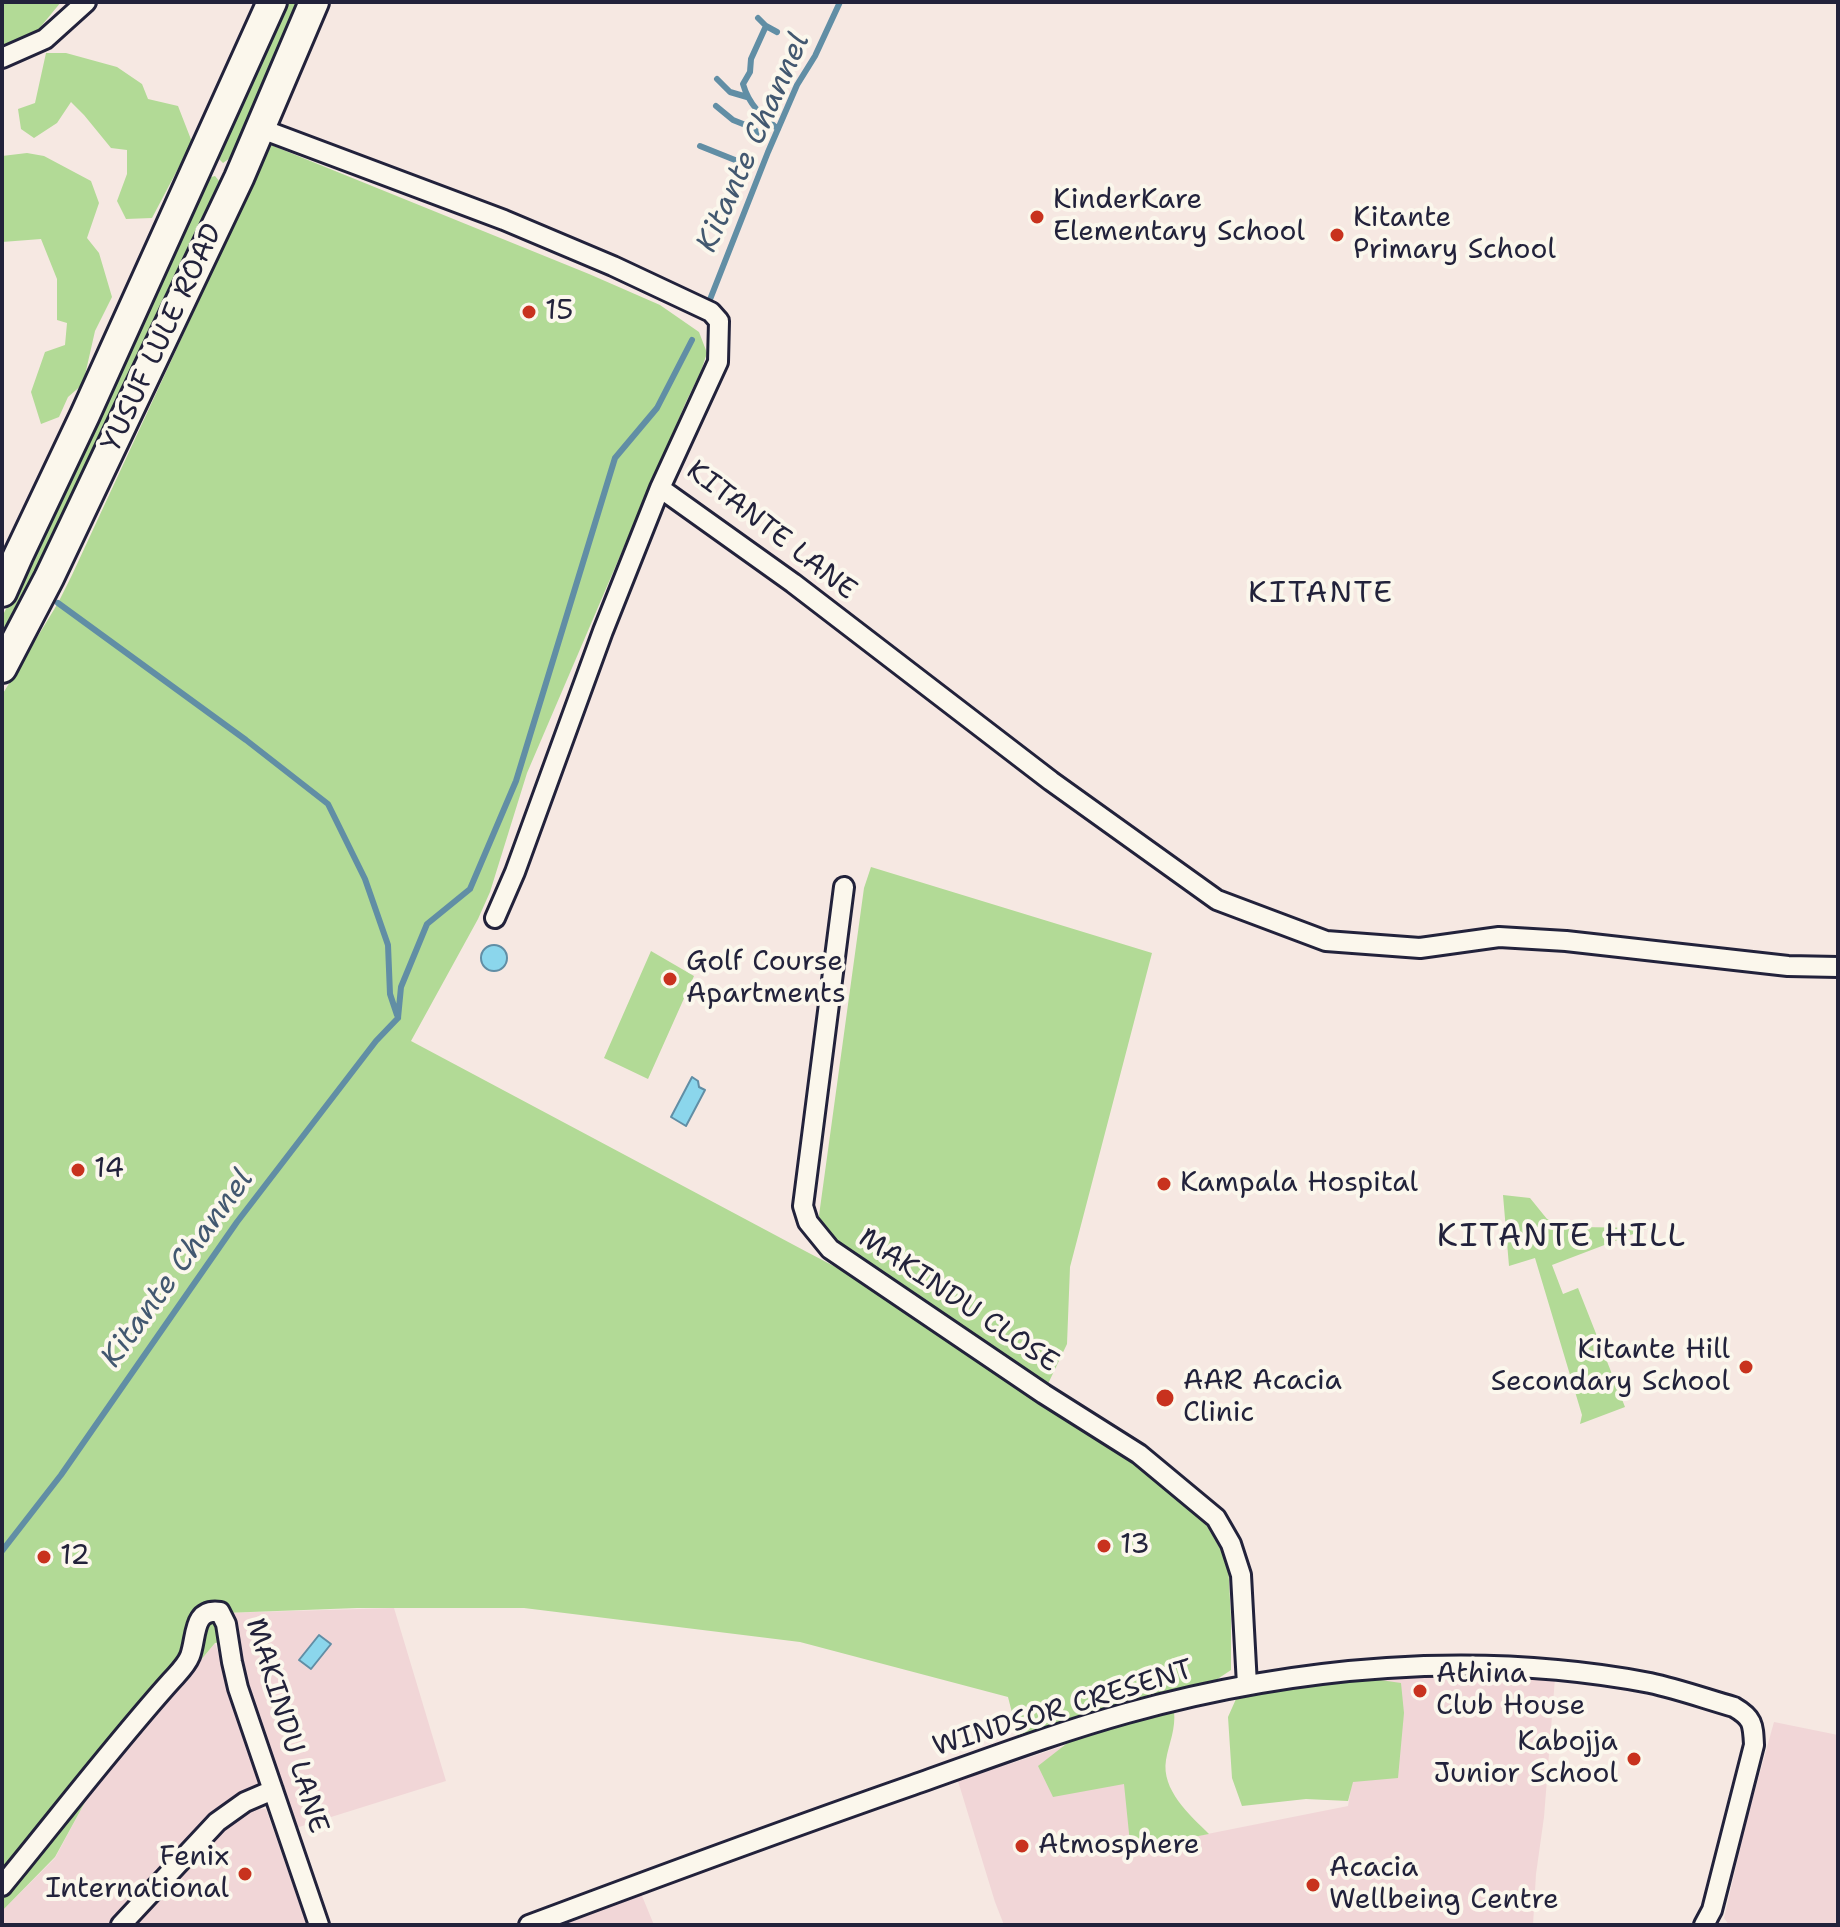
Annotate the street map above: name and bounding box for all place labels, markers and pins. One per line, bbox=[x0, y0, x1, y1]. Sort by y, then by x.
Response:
place label: KinderKare Elementary School bbox=[1053, 184, 1305, 250]
place label: Kitante Primary School bbox=[1353, 202, 1556, 268]
marker: KinderKare Elementary School bbox=[1028, 208, 1046, 226]
marker: Kitante Primary School bbox=[1328, 226, 1346, 244]
place label: 15 bbox=[545, 295, 573, 329]
marker: 15 bbox=[520, 303, 538, 321]
place label: Golf Course Apartments bbox=[686, 946, 846, 1012]
marker: Golf Course Apartments bbox=[661, 970, 679, 988]
place label: 14 bbox=[94, 1153, 124, 1187]
marker: 14 bbox=[69, 1161, 87, 1179]
place label: Kampala Hospital bbox=[1180, 1167, 1418, 1201]
marker: Kampala Hospital bbox=[1155, 1175, 1173, 1193]
place label: Kitante Hill Secondary School bbox=[1491, 1334, 1730, 1400]
marker: Kitante Hill Secondary School bbox=[1737, 1358, 1755, 1376]
place label: AAR Acacia Clinic bbox=[1183, 1365, 1342, 1431]
marker: AAR Acacia Clinic bbox=[1154, 1387, 1176, 1409]
place label: 13 bbox=[1120, 1529, 1150, 1563]
marker: 13 bbox=[1095, 1537, 1113, 1555]
place label: 12 bbox=[60, 1540, 90, 1574]
marker: 12 bbox=[35, 1548, 53, 1566]
place label: Athina Club House bbox=[1436, 1658, 1585, 1724]
marker: Athina Club House bbox=[1411, 1682, 1429, 1700]
place label: Kabojja Junior School bbox=[1434, 1726, 1618, 1792]
marker: Kabojja Junior School bbox=[1625, 1750, 1643, 1768]
place label: Atmosphere bbox=[1038, 1829, 1200, 1863]
marker: Atmosphere bbox=[1013, 1837, 1031, 1855]
place label: Fenix International bbox=[45, 1841, 229, 1907]
place label: Acacia Wellbeing Centre bbox=[1329, 1852, 1559, 1918]
marker: Fenix International bbox=[236, 1865, 254, 1883]
marker: Acacia Wellbeing Centre bbox=[1304, 1876, 1322, 1894]

